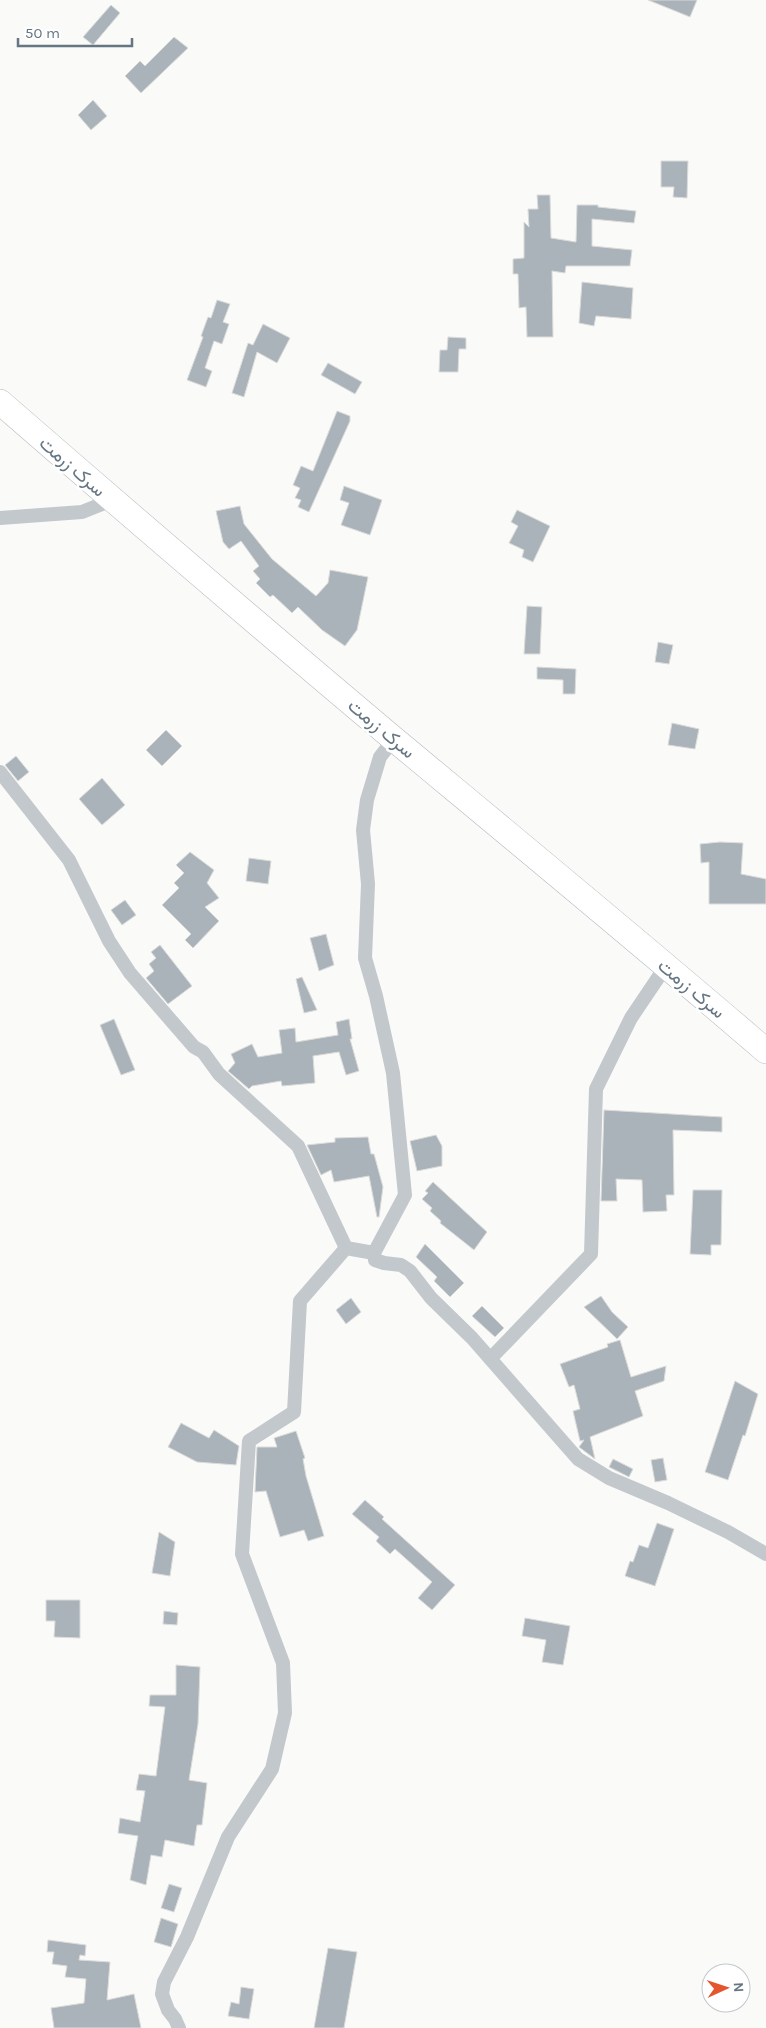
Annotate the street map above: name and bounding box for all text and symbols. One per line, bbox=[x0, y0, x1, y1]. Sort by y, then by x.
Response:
scale bar bbox=[18, 15, 131, 47]
text: 50 m bbox=[25, 24, 60, 42]
street label: سرک زرمت bbox=[35, 432, 110, 502]
street label: سرک زرمت bbox=[343, 694, 419, 763]
street label: سرک زرمت bbox=[653, 954, 729, 1023]
north arrow bbox=[701, 1963, 751, 2013]
text: N bbox=[730, 1982, 747, 1993]

